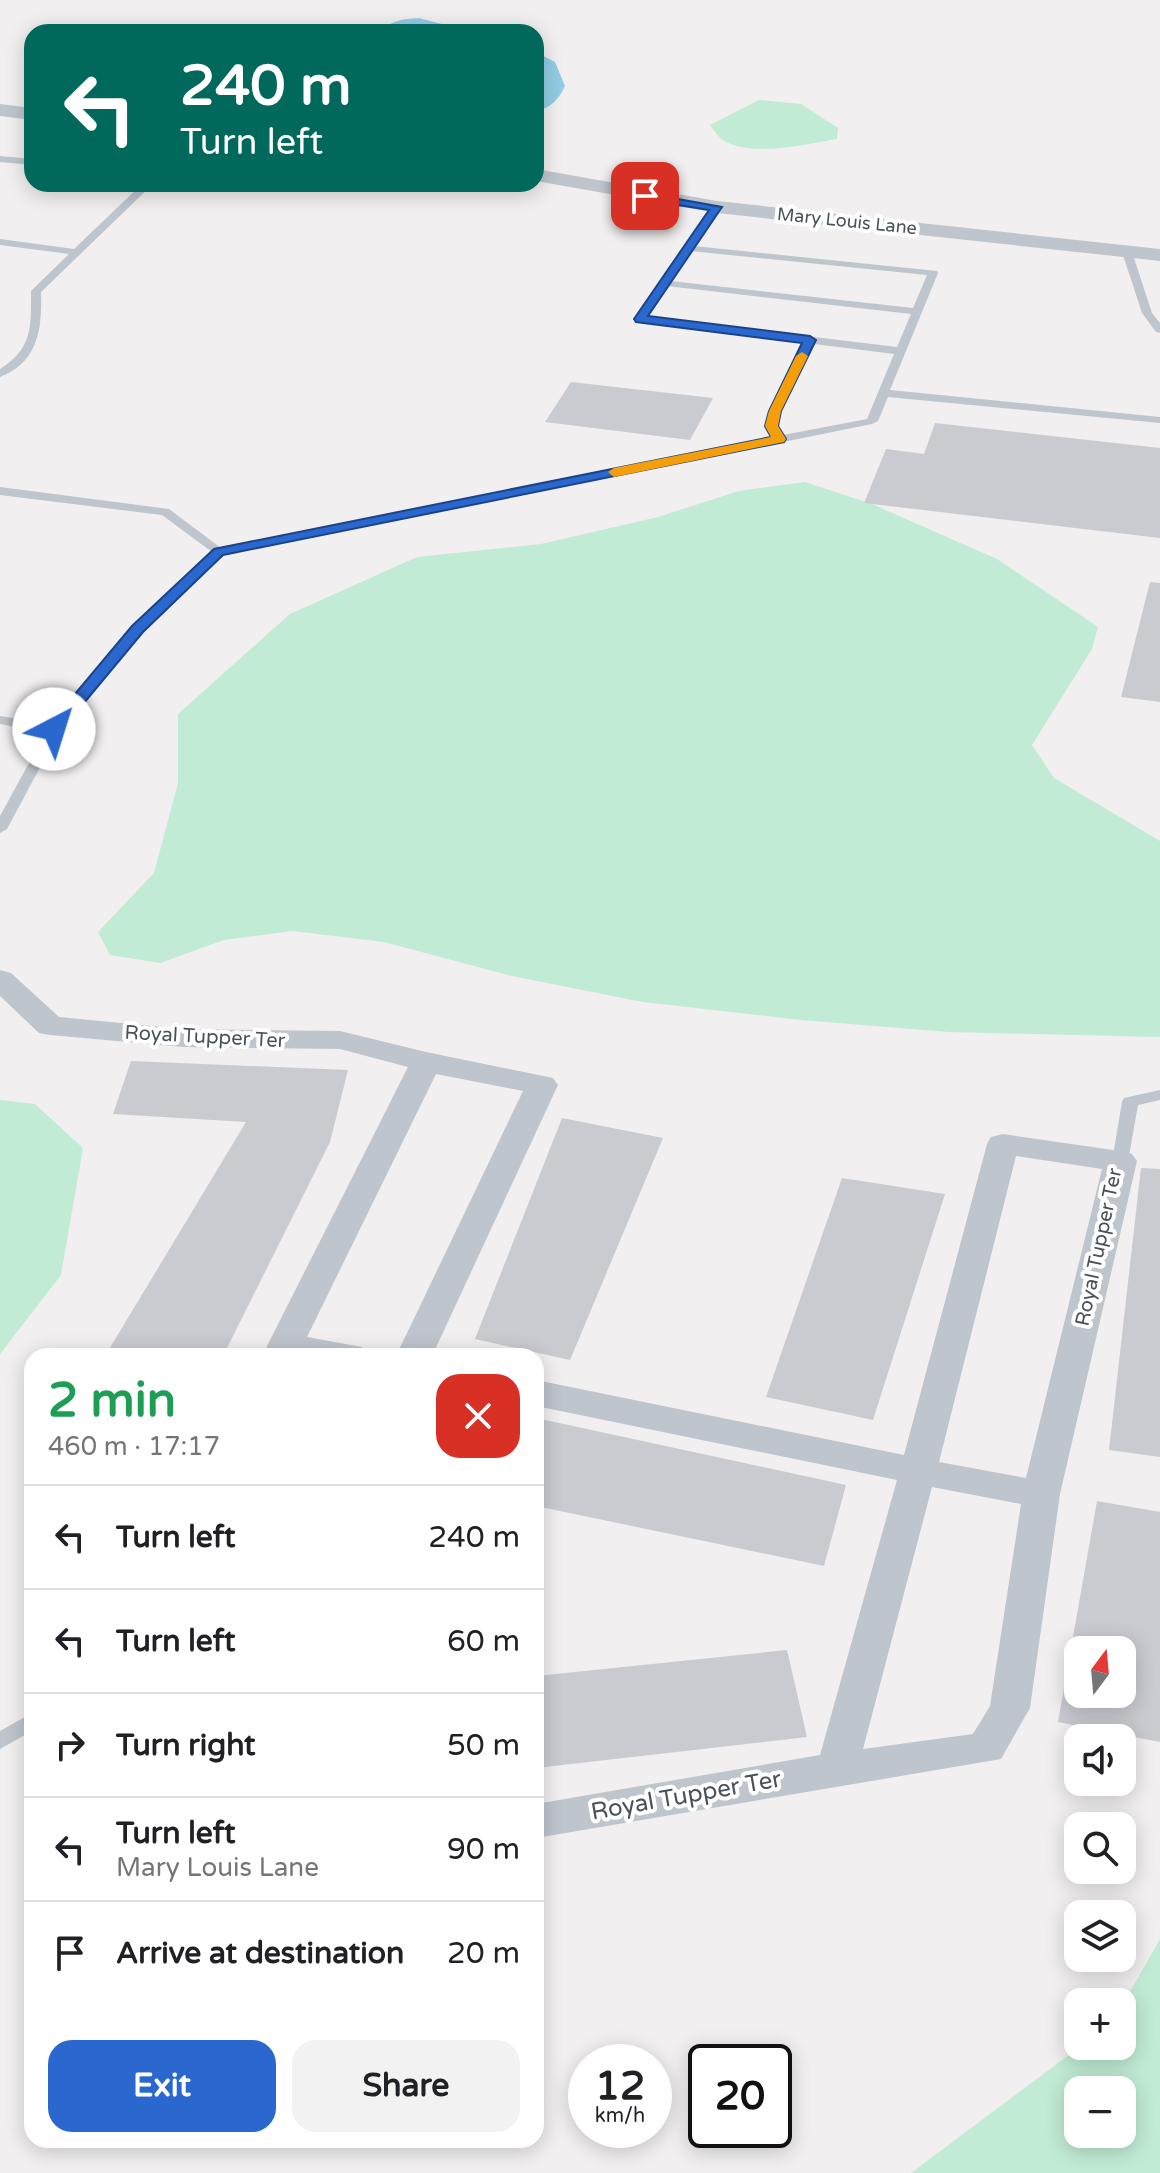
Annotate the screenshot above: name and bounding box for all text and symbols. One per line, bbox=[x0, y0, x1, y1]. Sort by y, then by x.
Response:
text: 240 m bbox=[180, 53, 351, 120]
icon: left bbox=[48, 56, 152, 160]
text: Turn left bbox=[180, 121, 323, 164]
pin bbox=[611, 162, 679, 230]
icon: arrive bbox=[623, 174, 667, 218]
street label: Mary Louis Lane bbox=[776, 203, 918, 239]
position arrow bbox=[12, 687, 96, 771]
street label: Royal Tupper Ter bbox=[124, 1021, 286, 1053]
street label: Royal Tupper Ter bbox=[1071, 1166, 1127, 1328]
text: 2 min bbox=[48, 1372, 176, 1430]
button: close bbox=[436, 1374, 520, 1458]
text: 460 m · 17:17 bbox=[48, 1431, 220, 1462]
icon: left bbox=[48, 1515, 92, 1559]
text: Turn left bbox=[116, 1519, 235, 1556]
text: 240 m bbox=[428, 1519, 520, 1556]
icon: left bbox=[48, 1619, 92, 1663]
text: Turn left bbox=[116, 1623, 235, 1660]
text: 60 m bbox=[447, 1623, 520, 1660]
north arrow bbox=[1064, 1636, 1136, 1708]
map controls bbox=[1064, 1636, 1136, 2148]
icon: right bbox=[48, 1723, 92, 1767]
button: sound bbox=[1064, 1724, 1136, 1796]
text: Turn right bbox=[116, 1727, 256, 1764]
text: 50 m bbox=[447, 1727, 520, 1764]
street label: Royal Tupper Ter bbox=[589, 1764, 784, 1827]
button: search bbox=[1064, 1812, 1136, 1884]
text: Turn left bbox=[116, 1815, 235, 1852]
icon: left bbox=[48, 1827, 92, 1871]
text: 90 m bbox=[447, 1831, 520, 1868]
text: Mary Louis Lane bbox=[116, 1852, 319, 1883]
button: layers bbox=[1064, 1900, 1136, 1972]
icon: arrive bbox=[48, 1931, 92, 1975]
text: Arrive at destination bbox=[116, 1935, 404, 1972]
text: 20 m bbox=[447, 1935, 520, 1972]
button: + bbox=[1064, 1988, 1136, 2060]
button: Exit bbox=[48, 2040, 276, 2132]
button: Share bbox=[292, 2040, 520, 2132]
speed limit sign: 20 bbox=[688, 2044, 792, 2148]
text: 12 bbox=[595, 2062, 645, 2110]
button: − bbox=[1064, 2076, 1136, 2148]
text: km/h bbox=[595, 2104, 645, 2128]

